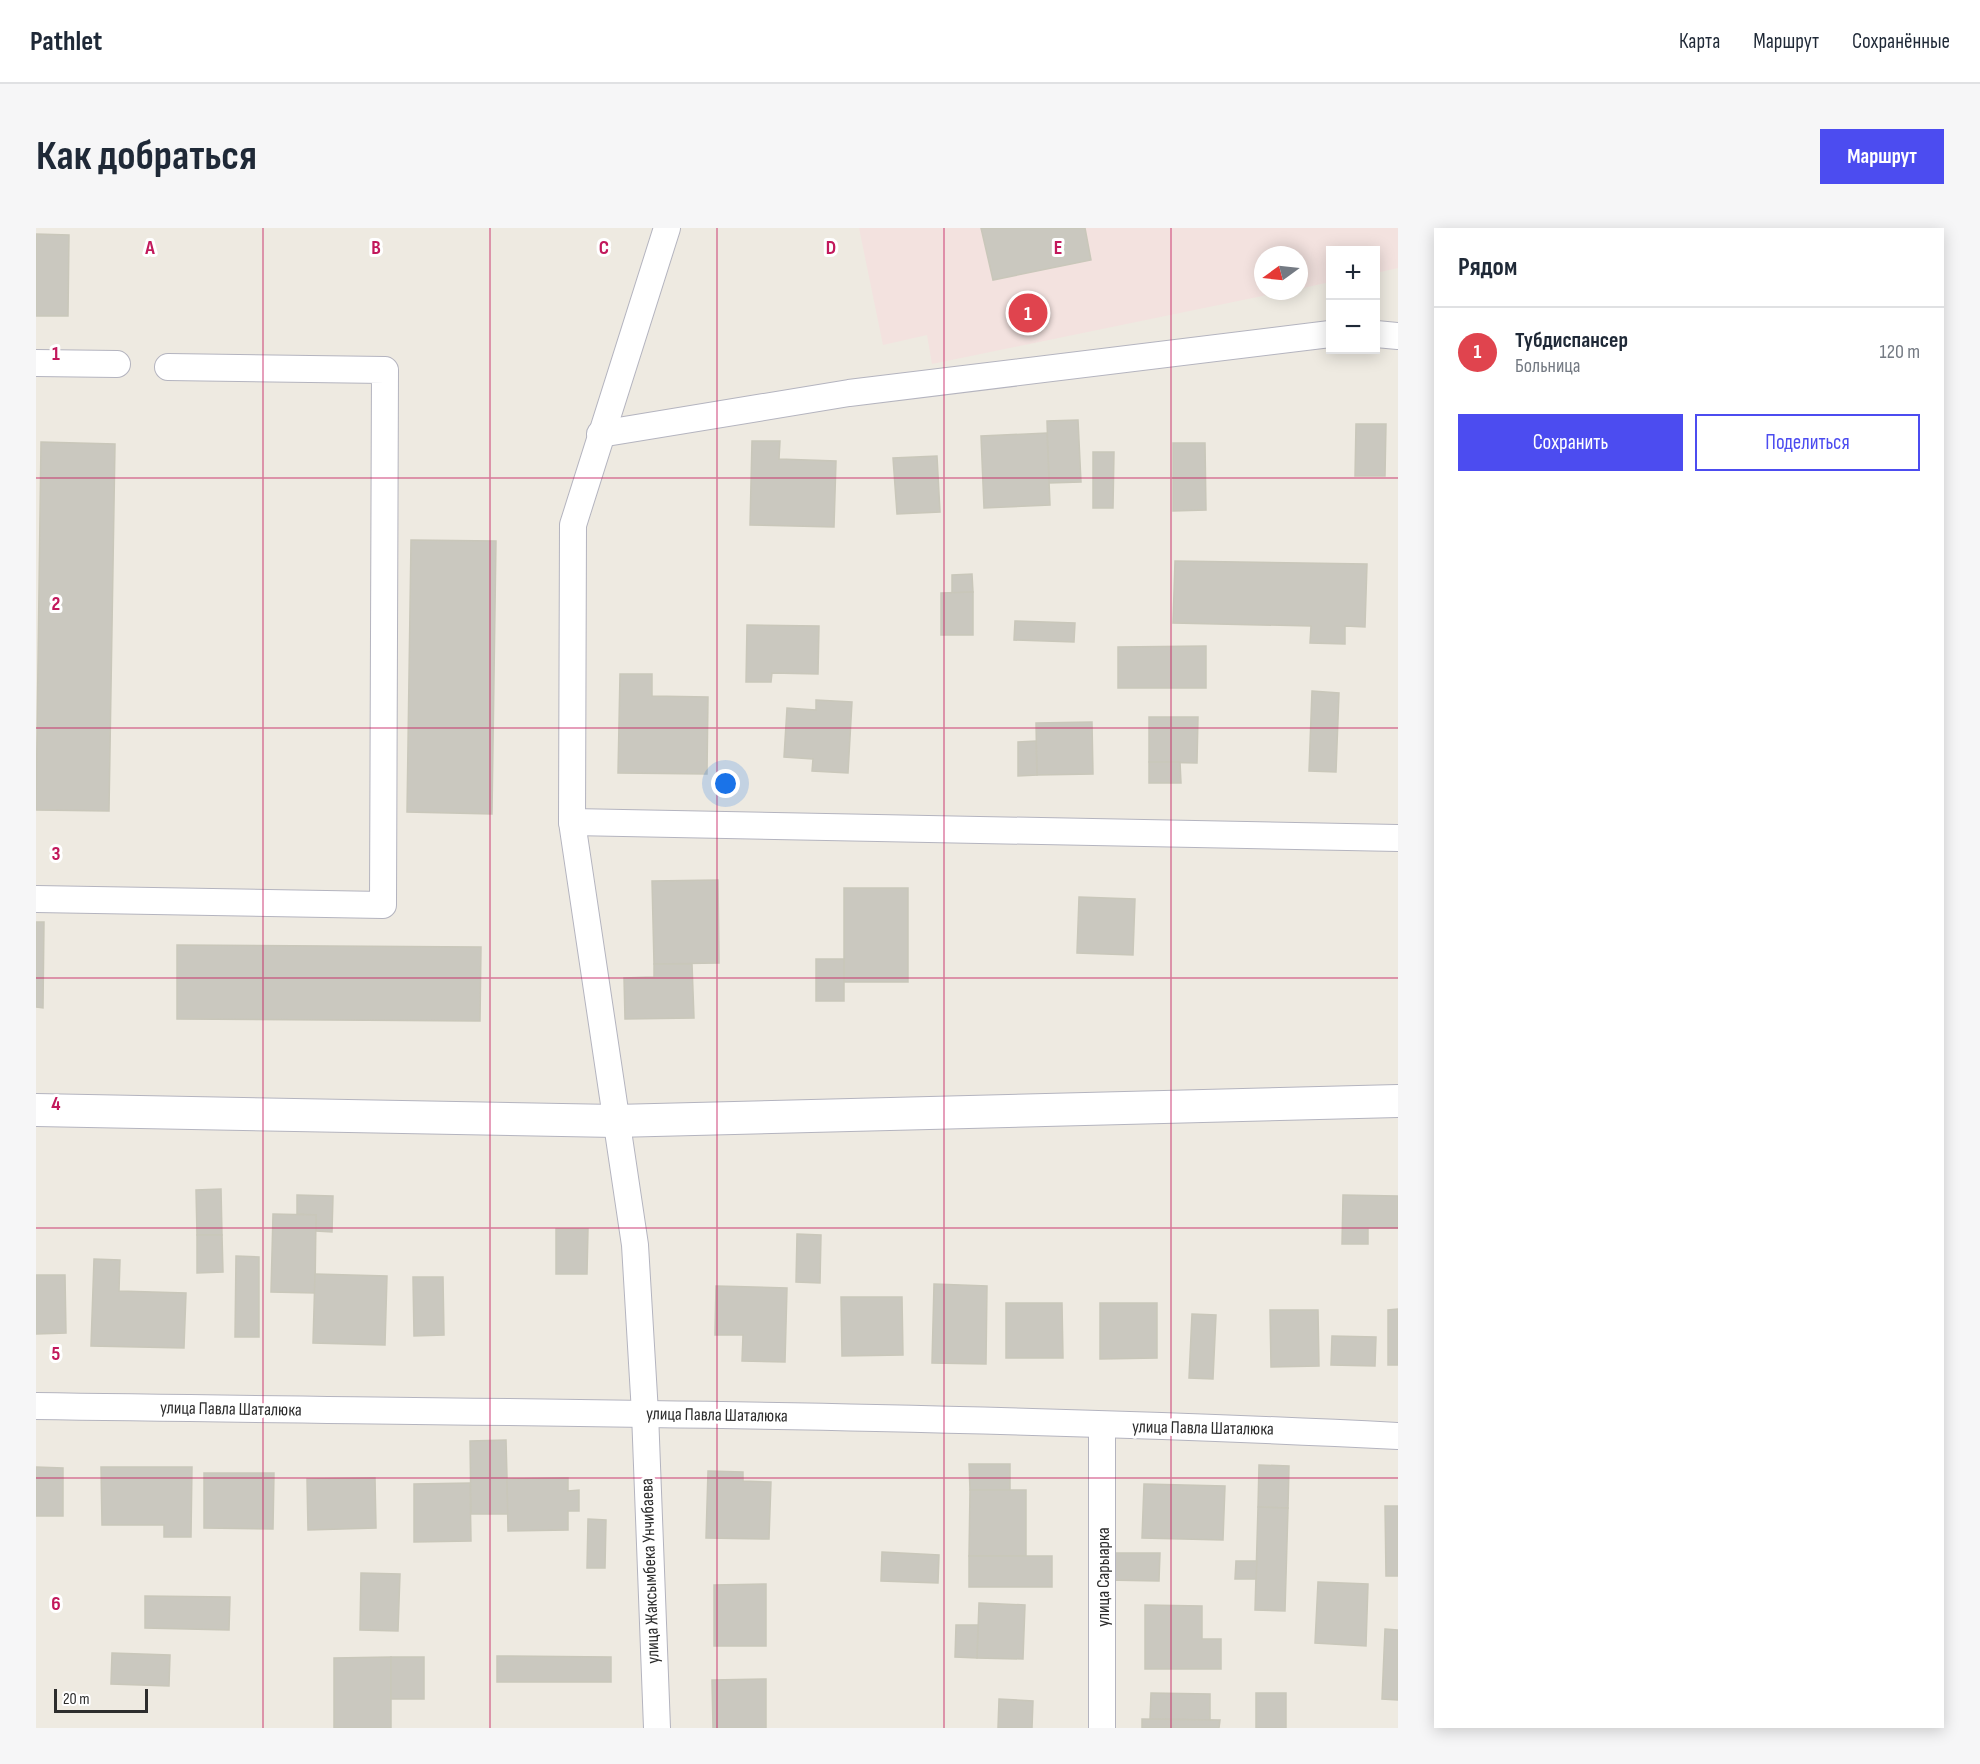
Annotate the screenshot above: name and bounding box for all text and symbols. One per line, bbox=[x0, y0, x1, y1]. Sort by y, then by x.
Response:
text: Pathlet bbox=[30, 25, 102, 58]
text: Карта bbox=[1679, 29, 1720, 54]
text: Маршрут bbox=[1753, 29, 1819, 54]
text: Сохранённые bbox=[1852, 29, 1950, 54]
button: Маршрут bbox=[1820, 129, 1944, 184]
text: Как добраться bbox=[36, 131, 257, 182]
text: A bbox=[144, 236, 155, 260]
text: B bbox=[371, 236, 381, 260]
text: C bbox=[599, 236, 609, 260]
text: D bbox=[826, 236, 836, 260]
text: E bbox=[1054, 236, 1062, 260]
north arrow bbox=[1254, 246, 1308, 300]
map controls bbox=[1326, 246, 1380, 354]
button: + bbox=[1326, 246, 1380, 300]
text: Рядом bbox=[1458, 252, 1517, 283]
pin: 1 bbox=[1008, 290, 1048, 335]
button: − bbox=[1326, 300, 1380, 354]
text: Тубдиспансер bbox=[1515, 327, 1628, 354]
text: 1 bbox=[1474, 340, 1481, 364]
text: 120 m bbox=[1880, 340, 1920, 364]
text: 1 bbox=[52, 342, 60, 366]
text: Больница bbox=[1515, 354, 1580, 378]
button: Сохранить bbox=[1458, 414, 1683, 471]
button: Поделиться bbox=[1695, 414, 1920, 471]
text: 2 bbox=[52, 592, 60, 616]
your location bbox=[711, 769, 740, 798]
text: 3 bbox=[52, 842, 61, 866]
text: 4 bbox=[51, 1092, 61, 1116]
text: 5 bbox=[52, 1342, 61, 1366]
street label: улица Павла Шаталюка bbox=[160, 1397, 302, 1421]
street label: улица Павла Шаталюка bbox=[646, 1403, 788, 1427]
street label: улица Павла Шаталюка bbox=[1132, 1416, 1274, 1440]
street label: улица Жаксымбека Унчибаева bbox=[636, 1478, 664, 1664]
street label: улица Сарыарка bbox=[1093, 1527, 1114, 1627]
text: 6 bbox=[51, 1592, 61, 1616]
scale bar bbox=[54, 1686, 148, 1714]
text: 20 m bbox=[63, 1690, 90, 1709]

